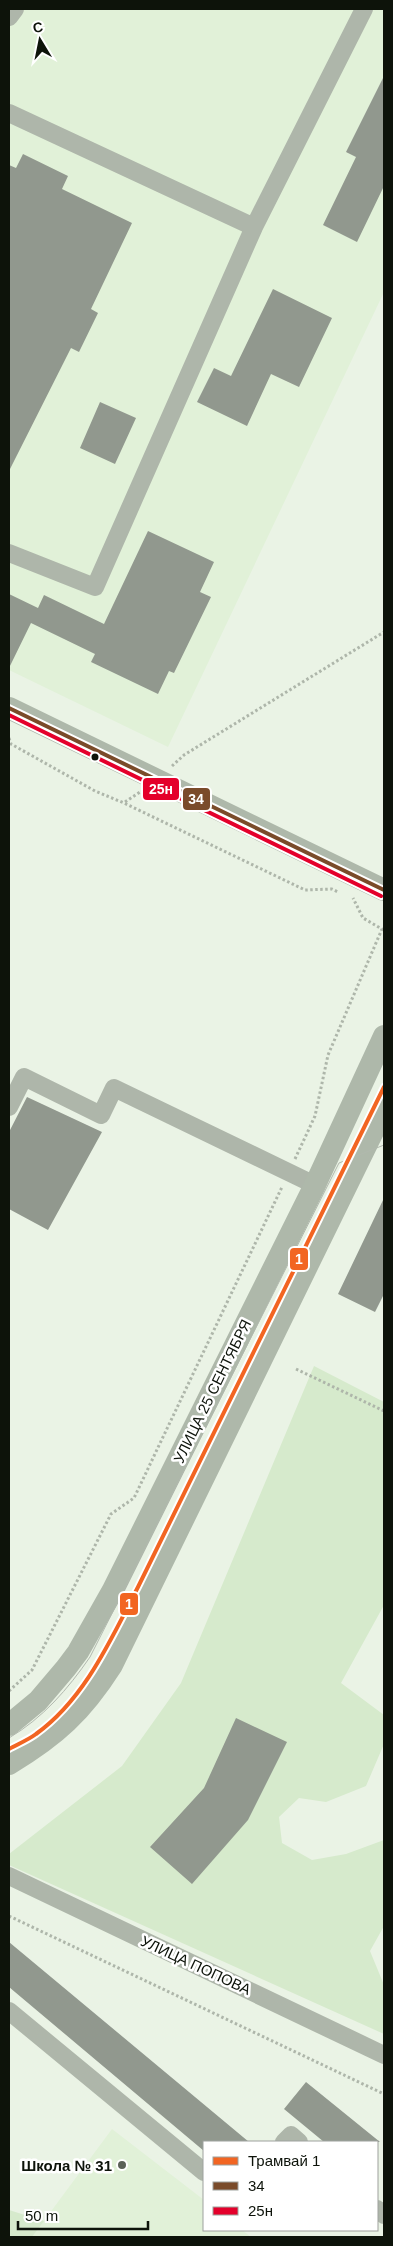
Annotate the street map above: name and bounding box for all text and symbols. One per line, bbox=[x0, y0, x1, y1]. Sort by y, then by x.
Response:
north arrow bbox=[15, 15, 65, 65]
text: С bbox=[31, 18, 44, 36]
unlabelled marker bbox=[90, 752, 100, 762]
line badge: 25н bbox=[142, 777, 180, 801]
text: 25н bbox=[149, 781, 173, 797]
line badge: 34 bbox=[182, 787, 211, 811]
text: 34 bbox=[188, 791, 204, 807]
line badge: 1 bbox=[289, 1247, 309, 1271]
text: 1 bbox=[295, 1251, 303, 1267]
street label: УЛИЦА 25 СЕНТЯБРЯ bbox=[170, 1317, 254, 1465]
line badge: 1 bbox=[119, 1592, 139, 1616]
text: 1 bbox=[125, 1596, 133, 1612]
street label: УЛИЦА ПОПОВА bbox=[138, 1932, 254, 1998]
legend bbox=[203, 2141, 378, 2231]
text: Трамвай 1 bbox=[248, 2152, 320, 2169]
place label: Школа № 31 bbox=[21, 2157, 112, 2174]
marker: Школа № 31 bbox=[116, 2159, 128, 2171]
text: 34 bbox=[248, 2177, 265, 2194]
scale bar bbox=[18, 2198, 148, 2230]
text: 25н bbox=[248, 2202, 273, 2219]
text: 50 m bbox=[25, 2207, 58, 2224]

